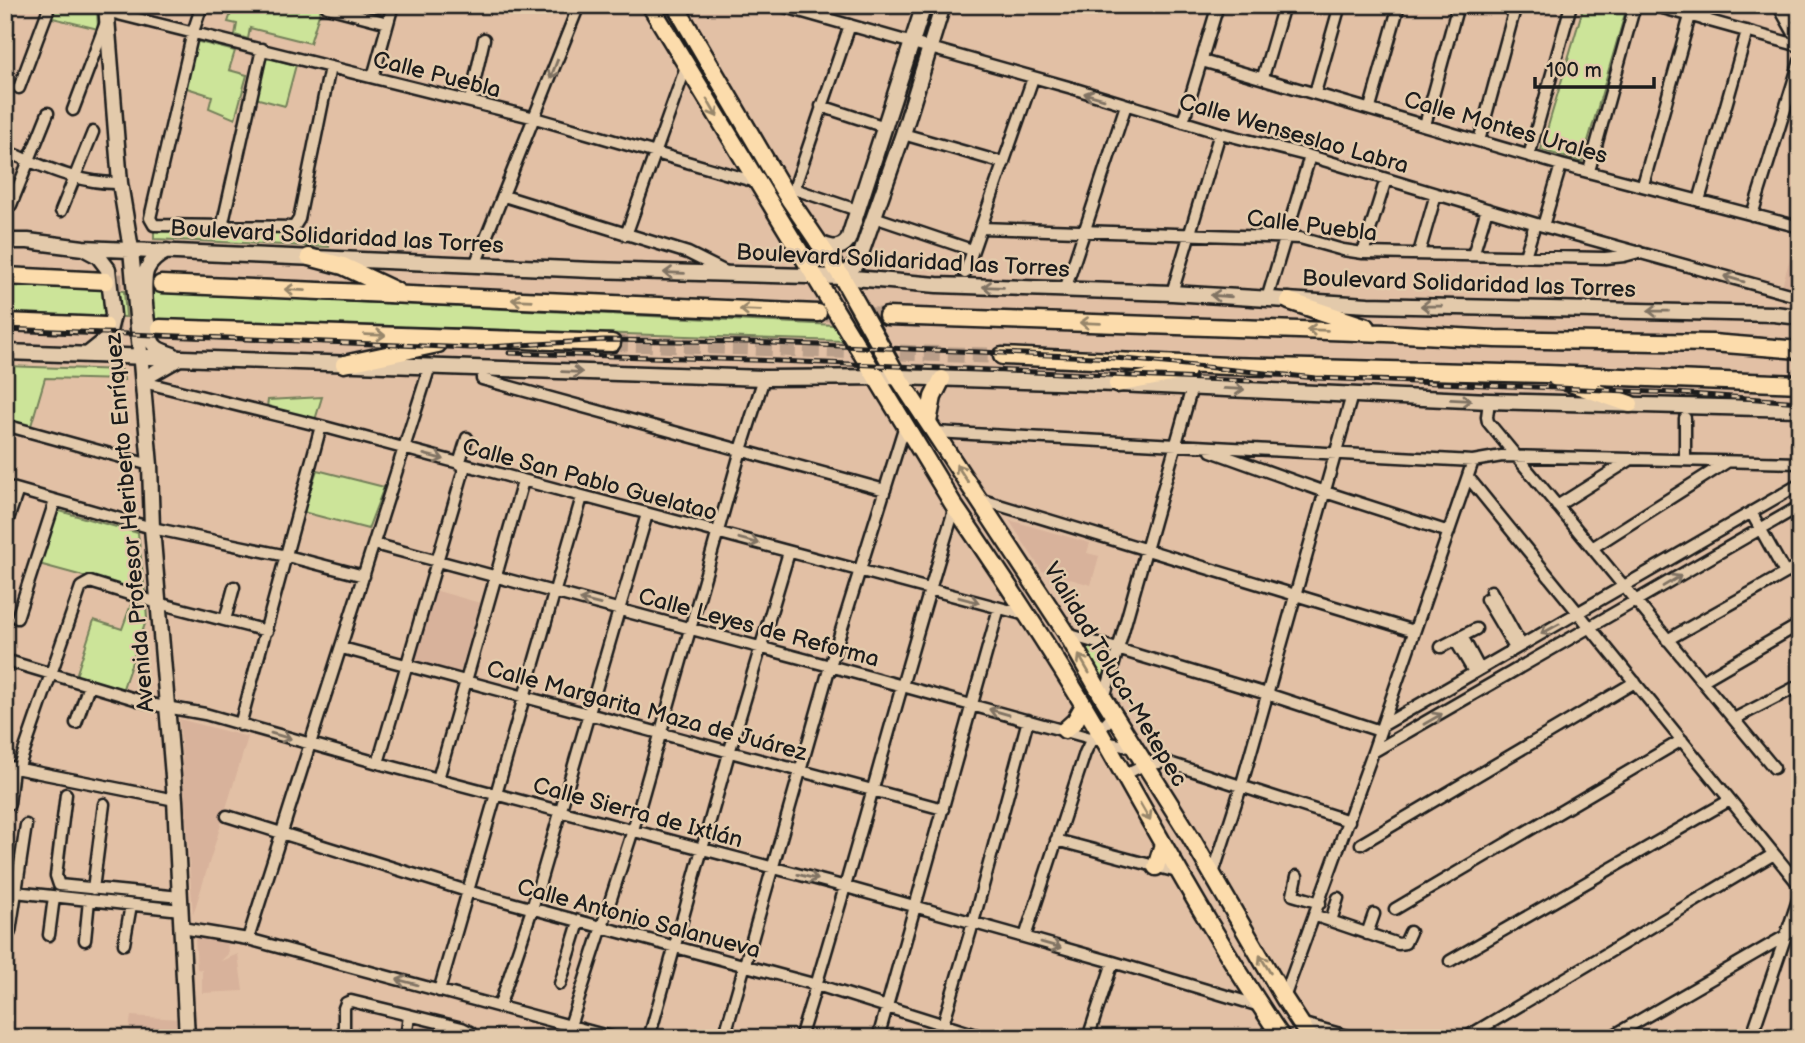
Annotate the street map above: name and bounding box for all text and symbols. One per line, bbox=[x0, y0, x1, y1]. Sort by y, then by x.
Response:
street label: Calle Puebla bbox=[370, 46, 504, 104]
scale bar bbox=[1535, 46, 1654, 90]
one-way arrow bbox=[547, 57, 560, 79]
text: 100 m bbox=[1546, 58, 1602, 83]
street label: Calle Montes Urales bbox=[1401, 85, 1611, 170]
one-way arrow bbox=[1083, 88, 1105, 101]
street label: Calle Wenseslao Labra bbox=[1176, 88, 1412, 180]
one-way arrow bbox=[706, 97, 720, 117]
street label: Calle Puebla bbox=[1245, 204, 1379, 248]
street label: Boulevard Solidaridad las Torres bbox=[169, 214, 504, 260]
street label: Boulevard Solidaridad las Torres bbox=[735, 238, 1070, 284]
street label: Boulevard Solidaridad las Torres bbox=[1302, 264, 1636, 304]
one-way arrow bbox=[663, 266, 686, 279]
one-way arrow bbox=[1723, 271, 1745, 284]
one-way arrow bbox=[982, 281, 1005, 294]
one-way arrow bbox=[284, 284, 307, 297]
one-way arrow bbox=[1210, 290, 1233, 303]
one-way arrow bbox=[511, 294, 534, 307]
one-way arrow bbox=[1420, 299, 1443, 313]
one-way arrow bbox=[738, 303, 761, 316]
one-way arrow bbox=[1647, 305, 1670, 318]
one-way arrow bbox=[1079, 316, 1102, 329]
one-way arrow bbox=[1306, 324, 1329, 337]
one-way arrow bbox=[363, 329, 386, 342]
street label: Avenida Profesor Heriberto Enríquez bbox=[99, 331, 161, 714]
one-way arrow bbox=[560, 365, 583, 378]
one-way arrow bbox=[1222, 383, 1245, 396]
one-way arrow bbox=[1449, 394, 1472, 407]
street label: Calle San Pablo Guelatao bbox=[459, 432, 720, 528]
one-way arrow bbox=[422, 451, 445, 464]
one-way arrow bbox=[954, 463, 968, 483]
one-way arrow bbox=[737, 535, 760, 548]
street label: Vialidad Toluca-Metepec bbox=[1037, 557, 1193, 792]
one-way arrow bbox=[1662, 574, 1682, 588]
street label: Calle Leyes de Reforma bbox=[635, 582, 882, 674]
one-way arrow bbox=[957, 594, 979, 607]
one-way arrow bbox=[580, 595, 602, 608]
one-way arrow bbox=[1540, 623, 1561, 636]
street label: Calle Margarita Maza de Juárez bbox=[483, 655, 811, 768]
one-way arrow bbox=[1077, 655, 1091, 675]
one-way arrow bbox=[989, 705, 1011, 718]
one-way arrow bbox=[1422, 711, 1442, 725]
one-way arrow bbox=[269, 730, 292, 743]
street label: Calle Sierra de Ixtlán bbox=[530, 771, 746, 854]
one-way arrow bbox=[1138, 802, 1152, 822]
one-way arrow bbox=[796, 871, 819, 884]
street label: Calle Antonio Salanueva bbox=[514, 873, 764, 965]
one-way arrow bbox=[1040, 939, 1062, 952]
one-way arrow bbox=[1258, 955, 1272, 975]
one-way arrow bbox=[396, 975, 419, 988]

